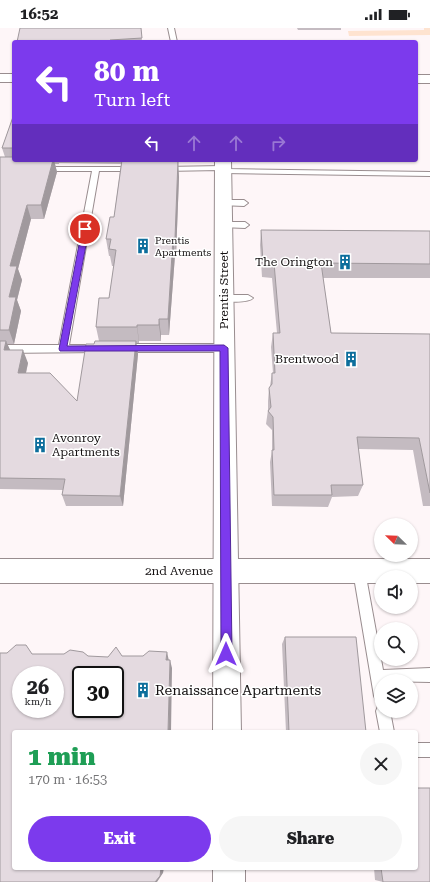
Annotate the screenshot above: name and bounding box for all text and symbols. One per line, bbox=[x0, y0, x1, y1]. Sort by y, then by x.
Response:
text: 16:52 bbox=[20, 5, 58, 23]
text: 80 m bbox=[94, 55, 159, 88]
icon: left bbox=[28, 56, 80, 108]
text: Turn left bbox=[94, 89, 170, 110]
icon: left bbox=[141, 132, 163, 154]
icon: ahead bbox=[183, 132, 205, 154]
icon: ahead bbox=[225, 132, 247, 154]
icon: right bbox=[267, 132, 289, 154]
pin bbox=[68, 212, 102, 246]
icon: arrive bbox=[74, 218, 96, 240]
place label: Prentis Apartments bbox=[155, 235, 212, 258]
building icon: Prentis Apartments bbox=[134, 237, 152, 255]
street label: Prentis Street bbox=[217, 250, 231, 329]
building icon: The Orington bbox=[336, 253, 354, 271]
place label: The Orington bbox=[255, 255, 333, 269]
building icon: Brentwood bbox=[342, 350, 360, 368]
place label: Brentwood bbox=[275, 352, 339, 366]
place label: Avonroy Apartments bbox=[52, 431, 120, 459]
building icon: Avonroy Apartments bbox=[31, 436, 49, 454]
north arrow bbox=[374, 518, 418, 562]
map controls bbox=[374, 518, 418, 718]
street label: 2nd Avenue bbox=[145, 564, 214, 578]
button: sound bbox=[374, 570, 418, 614]
button: search bbox=[374, 622, 418, 666]
position arrow bbox=[205, 633, 247, 675]
speed limit sign: 30 bbox=[72, 666, 124, 718]
button: layers bbox=[374, 674, 418, 718]
text: 26 bbox=[27, 675, 49, 699]
building icon: Renaissance Apartments bbox=[134, 681, 152, 699]
place label: Renaissance Apartments bbox=[155, 682, 321, 698]
text: km/h bbox=[25, 696, 51, 707]
text: 1 min bbox=[28, 743, 95, 771]
button: close bbox=[360, 743, 402, 785]
text: 170 m · 16:53 bbox=[28, 772, 107, 787]
button: Exit bbox=[28, 816, 211, 862]
button: Share bbox=[219, 816, 402, 862]

